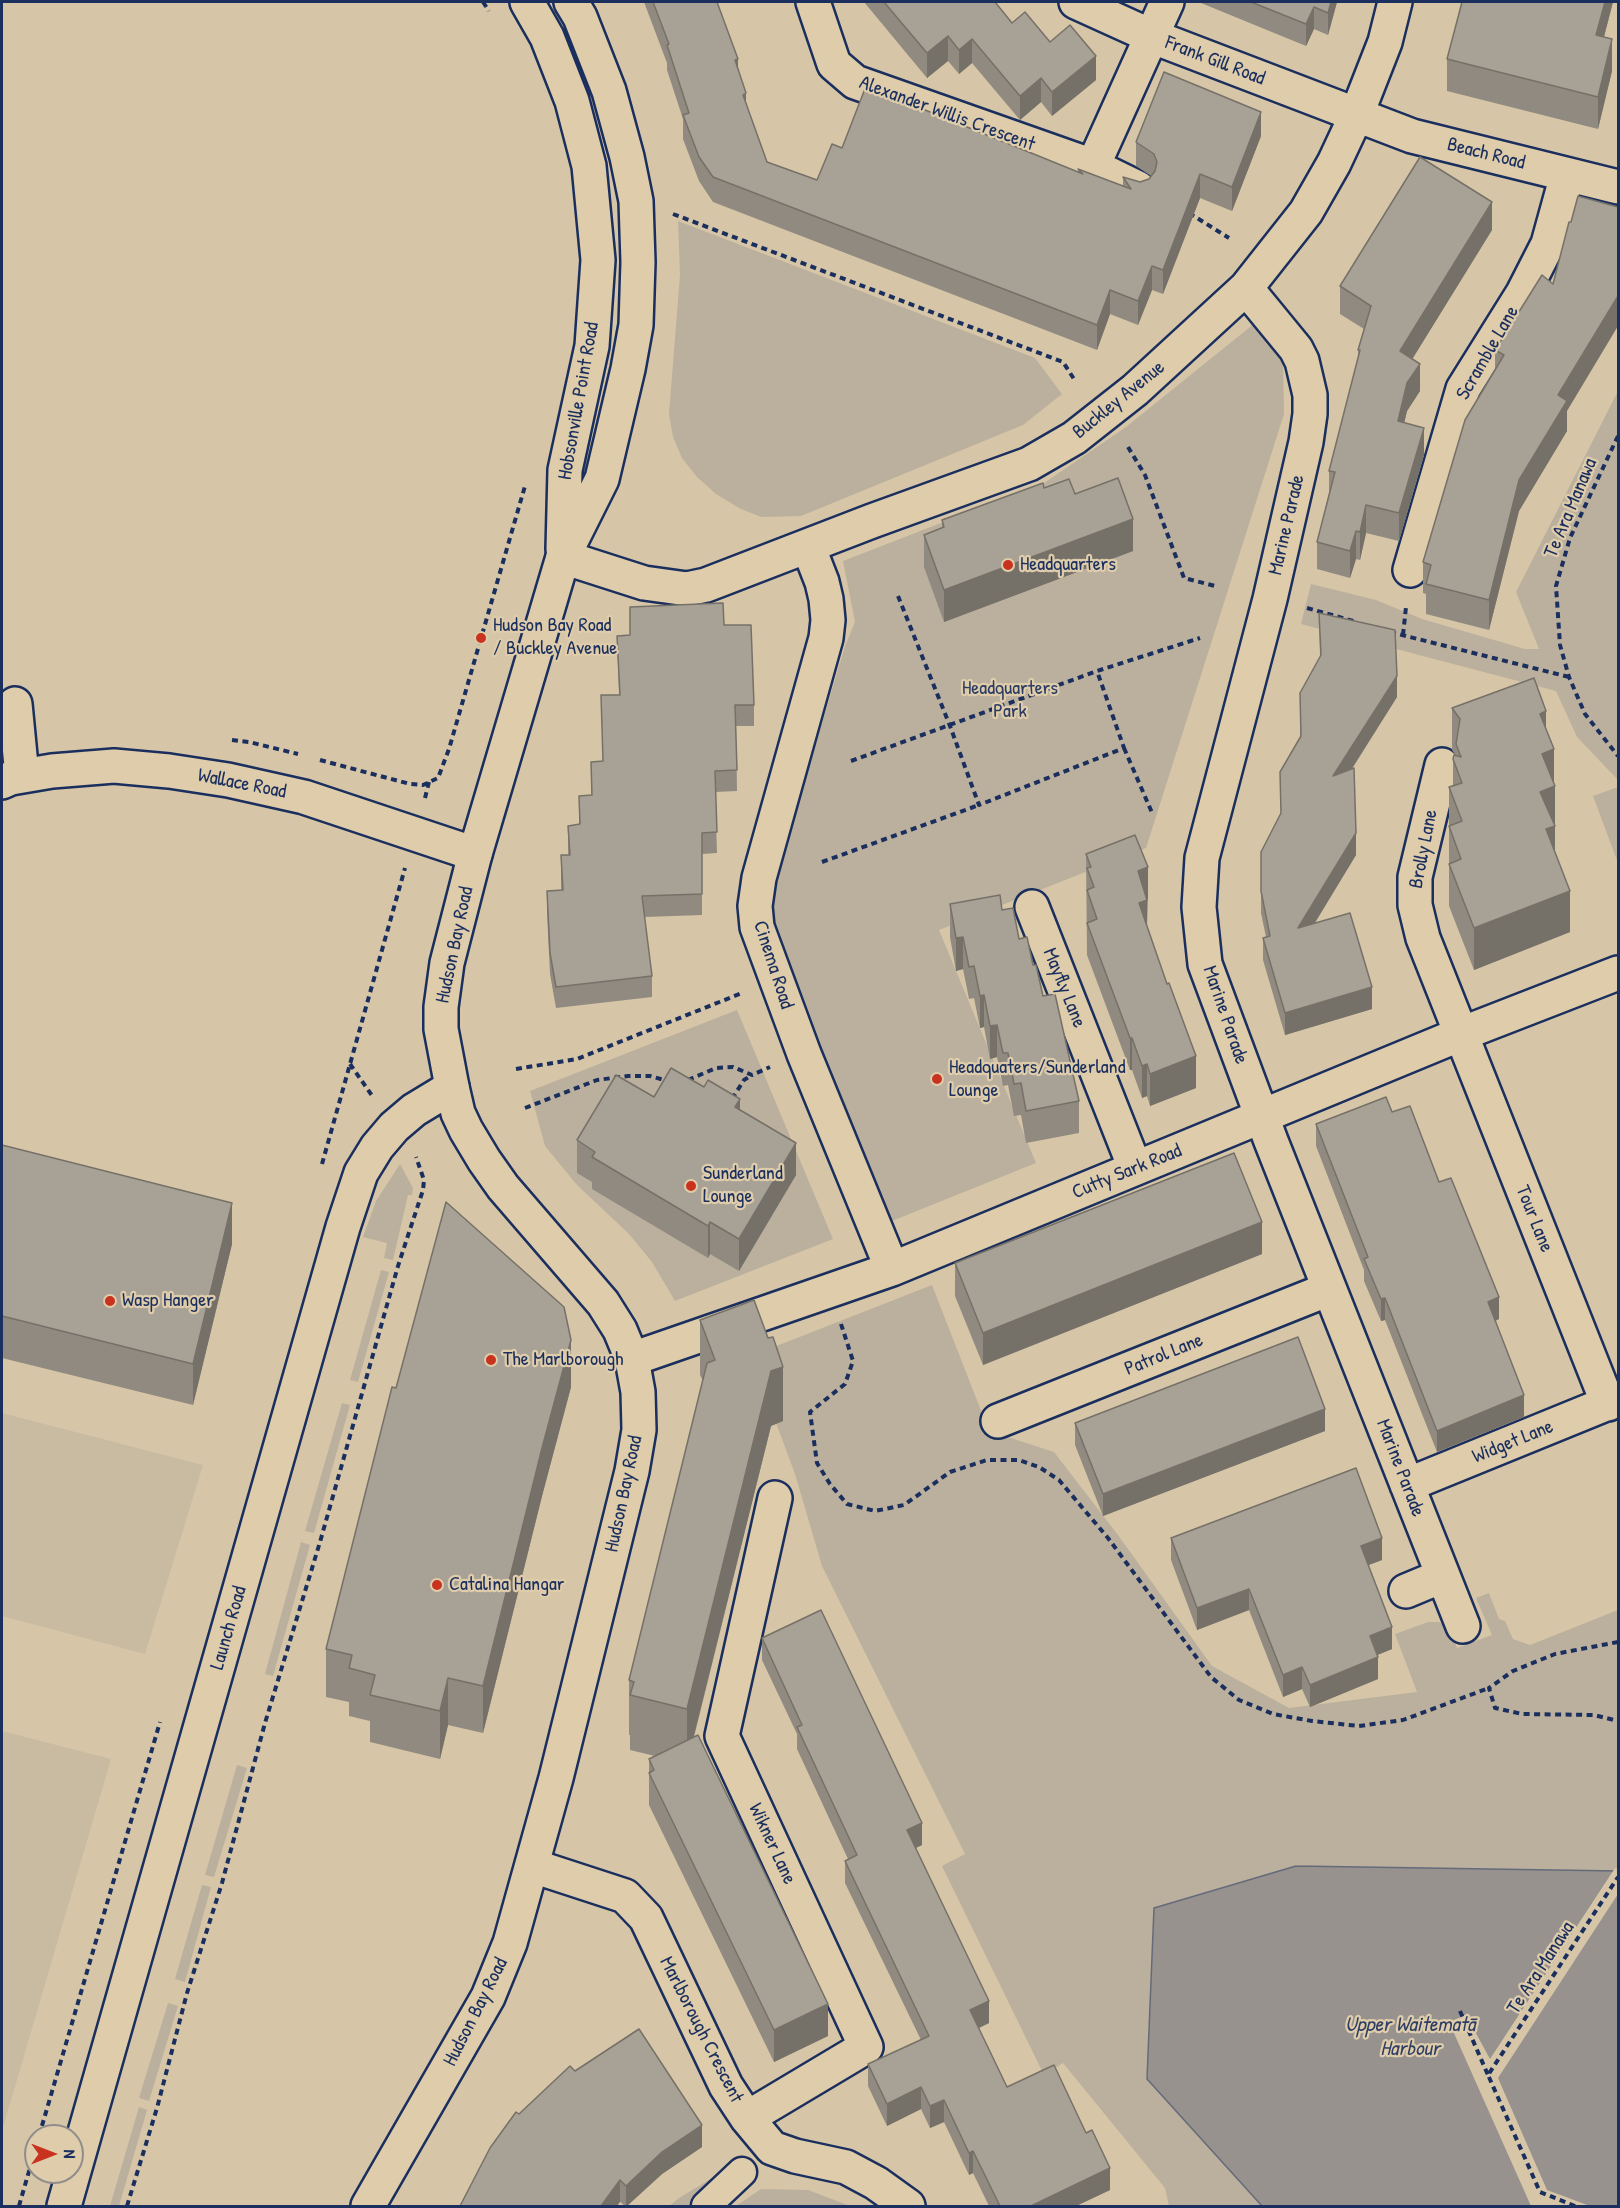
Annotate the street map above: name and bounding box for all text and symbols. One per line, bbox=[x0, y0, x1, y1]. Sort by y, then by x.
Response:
street label: Frank Gill Road bbox=[1162, 31, 1268, 91]
street label: Alexander Willis Crescent bbox=[856, 71, 1038, 157]
street label: Beach Road bbox=[1445, 133, 1527, 175]
street label: Scramble Lane bbox=[1451, 302, 1525, 404]
street label: Hobsonville Point Road bbox=[553, 320, 605, 482]
street label: Buckley Avenue bbox=[1068, 356, 1170, 444]
street label: Te Ara Manawa bbox=[1539, 455, 1603, 561]
street label: Marine Parade bbox=[1264, 472, 1310, 578]
place label: Headquarters bbox=[1020, 553, 1116, 577]
marker: Headquarters bbox=[1001, 558, 1015, 572]
place label: Hudson Bay Road / Buckley Avenue bbox=[493, 614, 617, 661]
marker: Hudson Bay Road / Buckley Avenue bbox=[474, 631, 488, 645]
park label: Headquarters Park bbox=[962, 677, 1058, 724]
street label: Wallace Road bbox=[196, 764, 288, 804]
street label: Brolly Lane bbox=[1405, 808, 1443, 890]
street label: Hudson Bay Road bbox=[431, 885, 479, 1005]
street label: Cinema Road bbox=[747, 918, 799, 1012]
street label: Mayfly Lane bbox=[1037, 945, 1091, 1031]
street label: Marine Parade bbox=[1197, 963, 1253, 1067]
place label: Headquaters/Sunderland Lounge bbox=[949, 1056, 1125, 1103]
marker: Headquaters/Sunderland Lounge bbox=[930, 1072, 944, 1086]
street label: Cutty Sark Road bbox=[1069, 1139, 1185, 1205]
place label: Sunderland Lounge bbox=[703, 1162, 783, 1209]
marker: Sunderland Lounge bbox=[684, 1179, 698, 1193]
street label: Tour Lane bbox=[1510, 1182, 1558, 1256]
place label: Wasp Hanger bbox=[122, 1289, 214, 1313]
marker: Wasp Hanger bbox=[103, 1294, 117, 1308]
street label: Patrol Lane bbox=[1121, 1328, 1207, 1382]
place label: The Marlborough bbox=[503, 1348, 623, 1372]
marker: The Marlborough bbox=[484, 1353, 498, 1367]
street label: Widget Lane bbox=[1469, 1415, 1557, 1469]
street label: Marine Parade bbox=[1370, 1416, 1430, 1520]
street label: Hudson Bay Road bbox=[600, 1434, 648, 1554]
place label: Catalina Hangar bbox=[449, 1573, 564, 1597]
marker: Catalina Hangar bbox=[430, 1578, 444, 1592]
street label: Launch Road bbox=[206, 1583, 252, 1673]
street label: Wikner Lane bbox=[743, 1800, 801, 1888]
street label: Te Ara Manawa bbox=[1502, 1917, 1580, 2019]
street label: Marlborough Crescent bbox=[654, 1953, 748, 2107]
street label: Hudson Bay Road bbox=[438, 1954, 514, 2070]
water label: Upper Waitematā Harbour bbox=[1345, 2012, 1475, 2062]
north arrow bbox=[24, 2124, 84, 2184]
text: N bbox=[59, 2150, 81, 2158]

